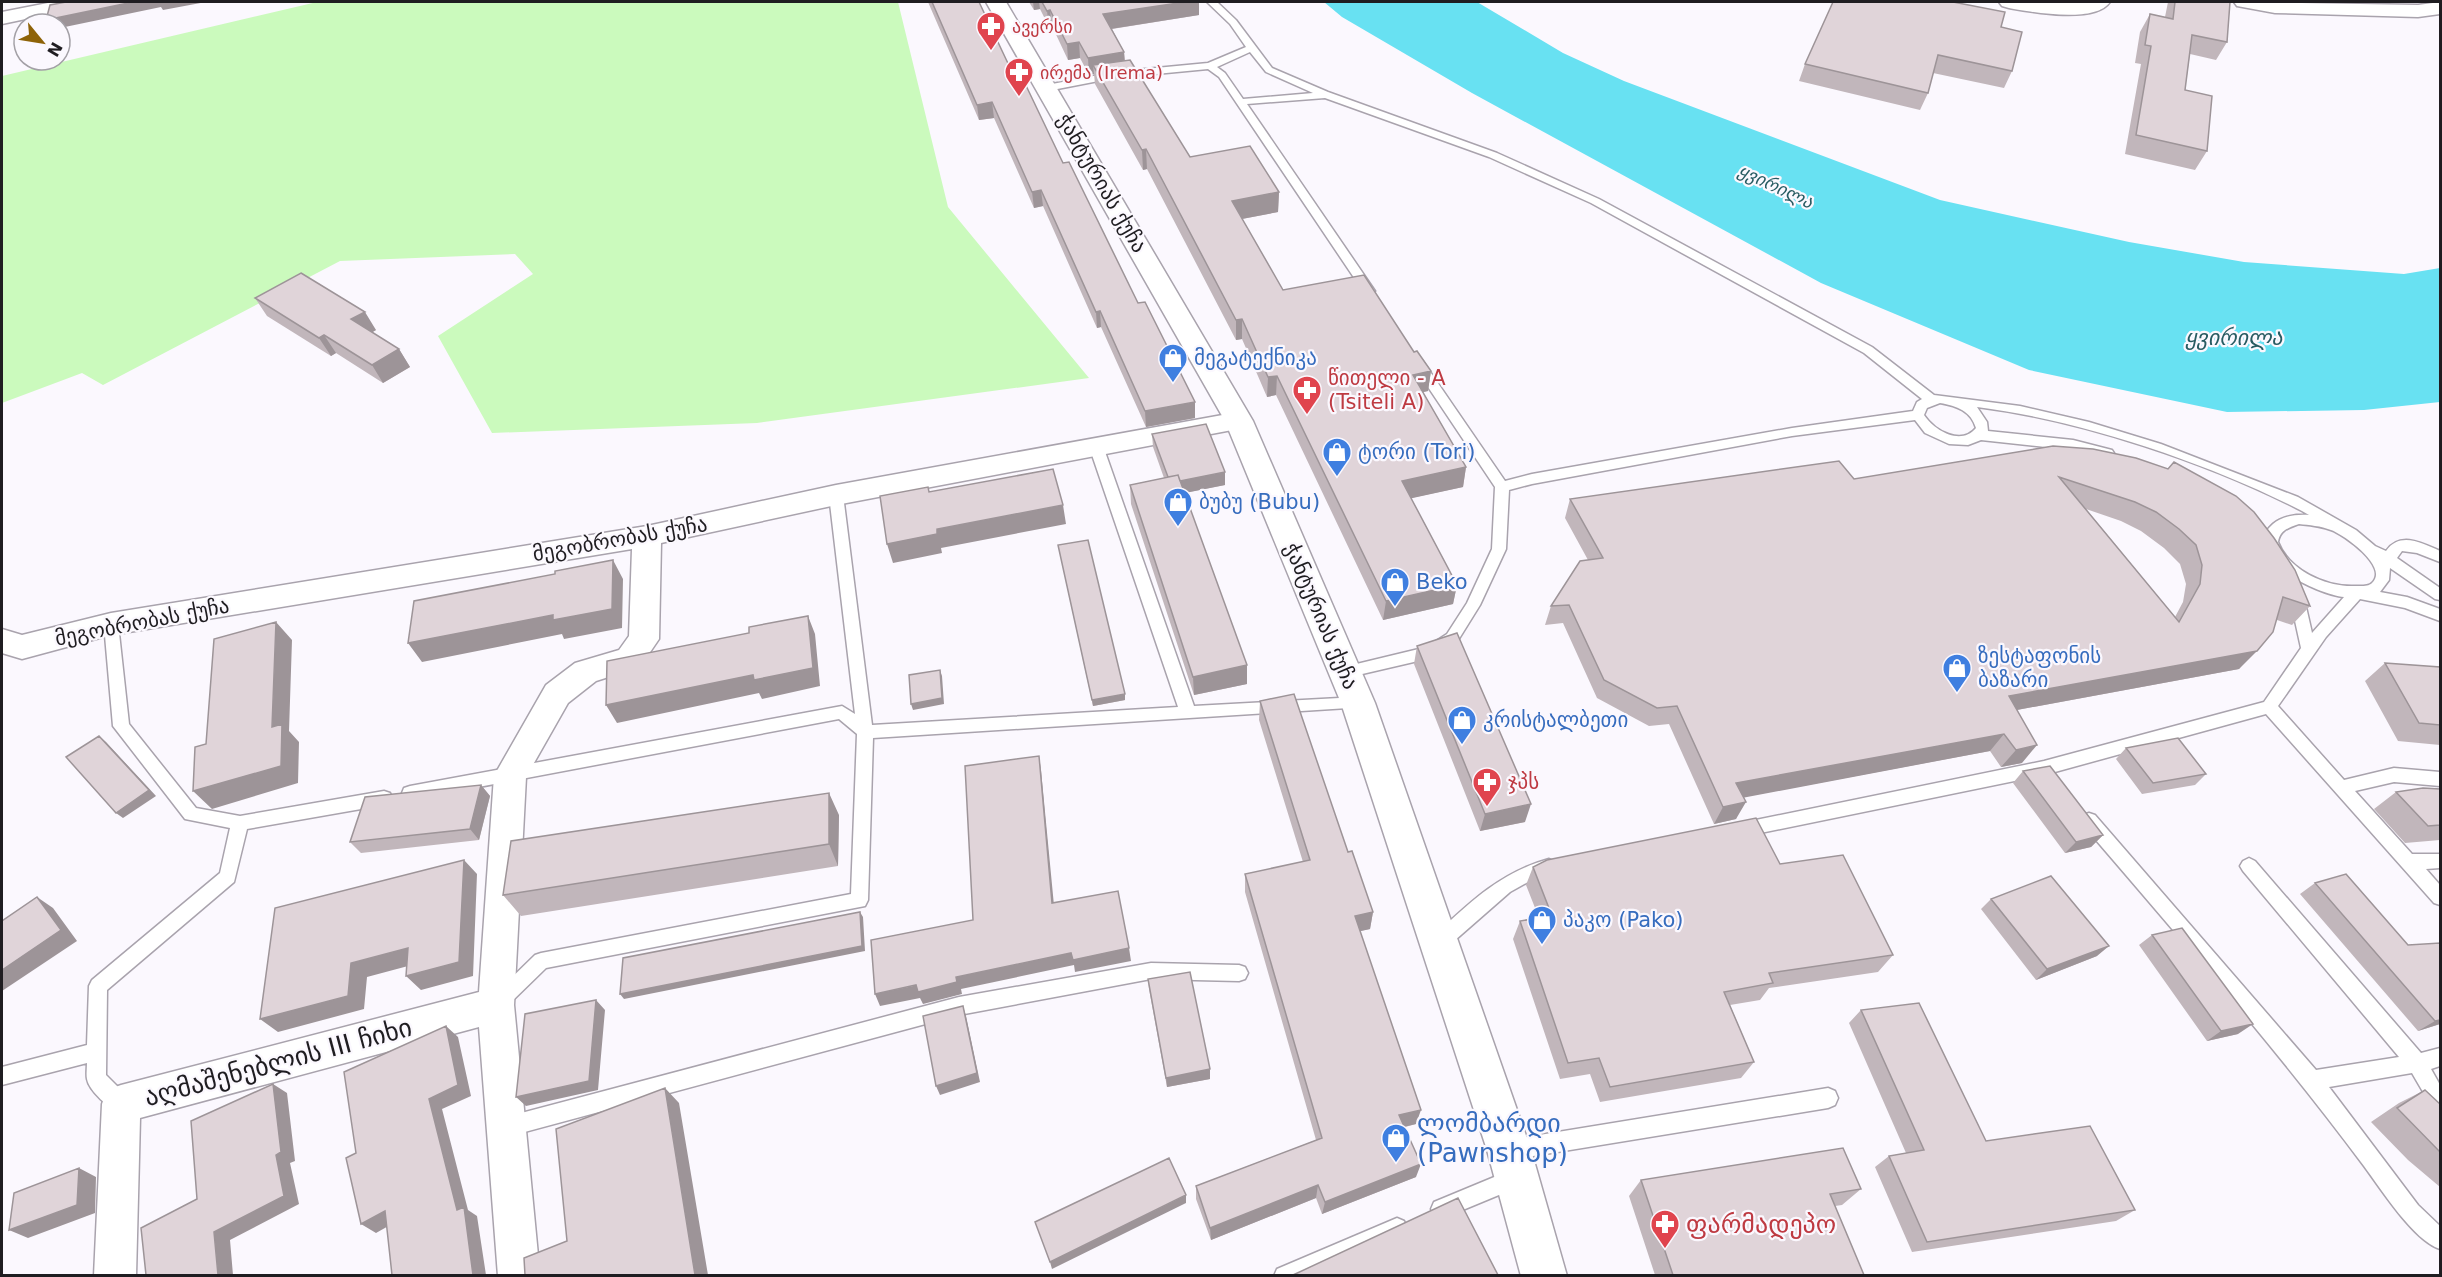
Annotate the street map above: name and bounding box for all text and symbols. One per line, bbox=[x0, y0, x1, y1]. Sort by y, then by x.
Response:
pharmacy icon: ავერსი bbox=[975, 10, 1007, 52]
north arrow bbox=[12, 12, 72, 72]
place label: ავერსი bbox=[1012, 16, 1073, 37]
text: N bbox=[43, 39, 66, 60]
pharmacy icon: ირემა (Irema) bbox=[1003, 56, 1035, 98]
place label: ირემა (Irema) bbox=[1040, 62, 1163, 83]
street label: ჭანტურიას ქუჩა bbox=[1052, 109, 1152, 257]
water label: ყვირილა bbox=[1734, 159, 1817, 213]
water label: ყვირილა bbox=[2184, 325, 2284, 350]
shop icon: მეგატექნიკა bbox=[1157, 342, 1189, 384]
place label: მეგატექნიკა bbox=[1194, 346, 1317, 370]
place label: წითელი - A (Tsiteli A) bbox=[1328, 366, 1446, 414]
pharmacy icon: წითელი - A (Tsiteli A) bbox=[1291, 374, 1323, 416]
shop icon: ტორი (Tori) bbox=[1321, 436, 1353, 478]
place label: ტორი (Tori) bbox=[1358, 440, 1475, 464]
shop icon: ბუბუ (Bubu) bbox=[1162, 486, 1194, 528]
place label: ბუბუ (Bubu) bbox=[1199, 490, 1320, 514]
street label: მეგობრობას ქუჩა bbox=[531, 512, 709, 566]
street label: ჭანტურიას ქუჩა bbox=[1279, 539, 1363, 693]
shop icon: Beko bbox=[1379, 566, 1411, 608]
place label: Beko bbox=[1416, 570, 1468, 594]
street label: მეგობრობას ქუჩა bbox=[53, 593, 231, 651]
place label: ზესტაფონის ბაზარი bbox=[1978, 644, 2101, 692]
shop icon: ზესტაფონის ბაზარი bbox=[1941, 652, 1973, 694]
shop icon: კრისტალბეთი bbox=[1446, 704, 1478, 746]
place label: კრისტალბეთი bbox=[1483, 708, 1628, 732]
pharmacy icon: ჯპს bbox=[1471, 766, 1503, 808]
place label: ჯპს bbox=[1508, 770, 1539, 794]
shop icon: პაკო (Pako) bbox=[1526, 904, 1558, 946]
place label: პაკო (Pako) bbox=[1563, 908, 1683, 932]
street label: აღმაშენებლის III ჩიხი bbox=[141, 1012, 415, 1112]
place label: ლომბარდი (Pawnshop) bbox=[1417, 1108, 1568, 1168]
shop icon: ლომბარდი (Pawnshop) bbox=[1380, 1122, 1412, 1164]
pharmacy icon: ფარმადეპო bbox=[1649, 1208, 1681, 1250]
place label: ფარმადეპო bbox=[1686, 1209, 1836, 1239]

